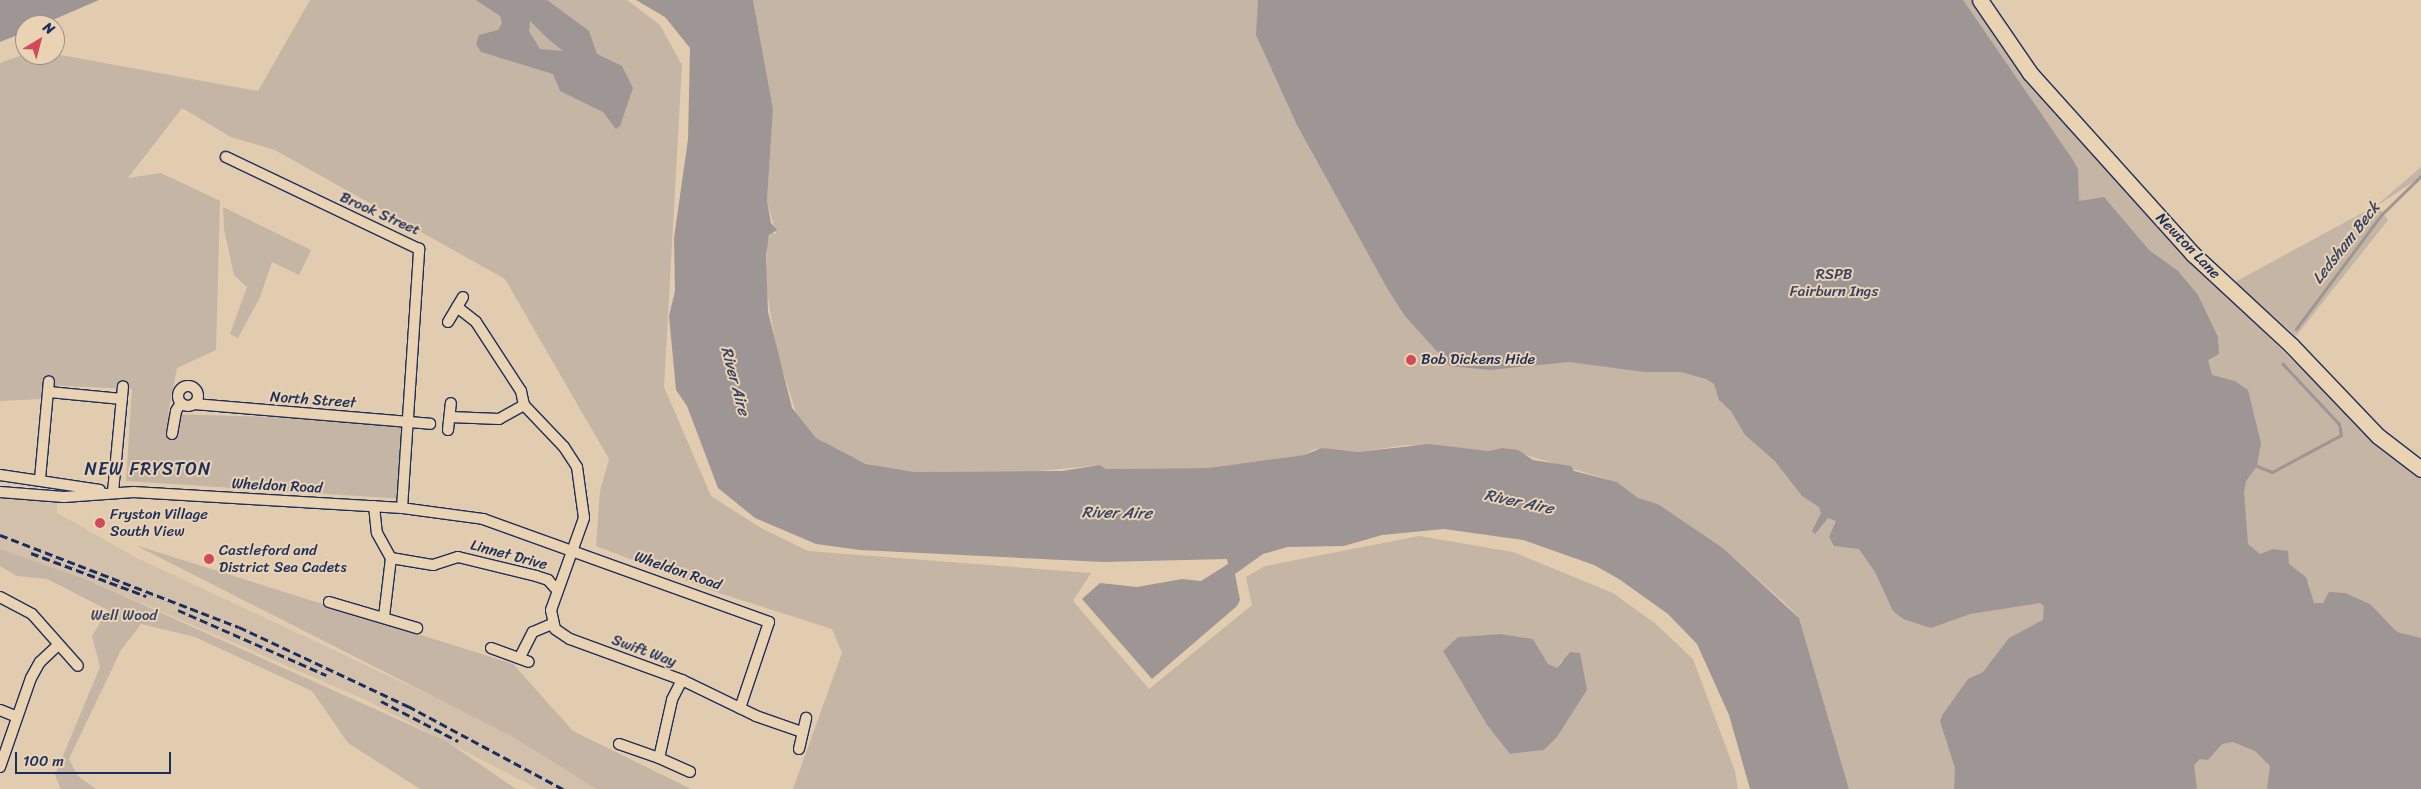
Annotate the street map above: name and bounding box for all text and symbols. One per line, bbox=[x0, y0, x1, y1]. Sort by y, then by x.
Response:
north arrow bbox=[15, 15, 65, 65]
text: N bbox=[37, 16, 60, 41]
street label: Brook Street bbox=[337, 188, 423, 240]
water label: Ledsham Beck bbox=[2308, 198, 2384, 288]
street label: Newton Lane bbox=[2152, 209, 2224, 283]
park label: RSPB Fairburn Ings bbox=[1790, 265, 1878, 300]
water label: River Aire bbox=[717, 345, 753, 417]
place label: Bob Dickens Hide bbox=[1421, 351, 1536, 369]
marker: Bob Dickens Hide bbox=[1405, 354, 1417, 366]
street label: North Street bbox=[269, 388, 357, 412]
district label: NEW FRYSTON bbox=[83, 458, 213, 480]
street label: Wheldon Road bbox=[231, 475, 323, 497]
water label: River Aire bbox=[1483, 485, 1555, 519]
water label: River Aire bbox=[1082, 503, 1152, 523]
place label: Fryston Village South View bbox=[110, 505, 208, 540]
marker: Fryston Village South View bbox=[94, 517, 106, 529]
street label: Linnet Drive bbox=[469, 536, 549, 574]
place label: Castleford and District Sea Cadets bbox=[219, 541, 348, 576]
street label: Wheldon Road bbox=[632, 548, 724, 594]
marker: Castleford and District Sea Cadets bbox=[203, 553, 215, 565]
park label: Well Wood bbox=[91, 607, 157, 625]
street label: Swift Way bbox=[609, 631, 679, 671]
scale bar bbox=[18, 742, 174, 774]
text: 100 m bbox=[23, 748, 64, 774]

